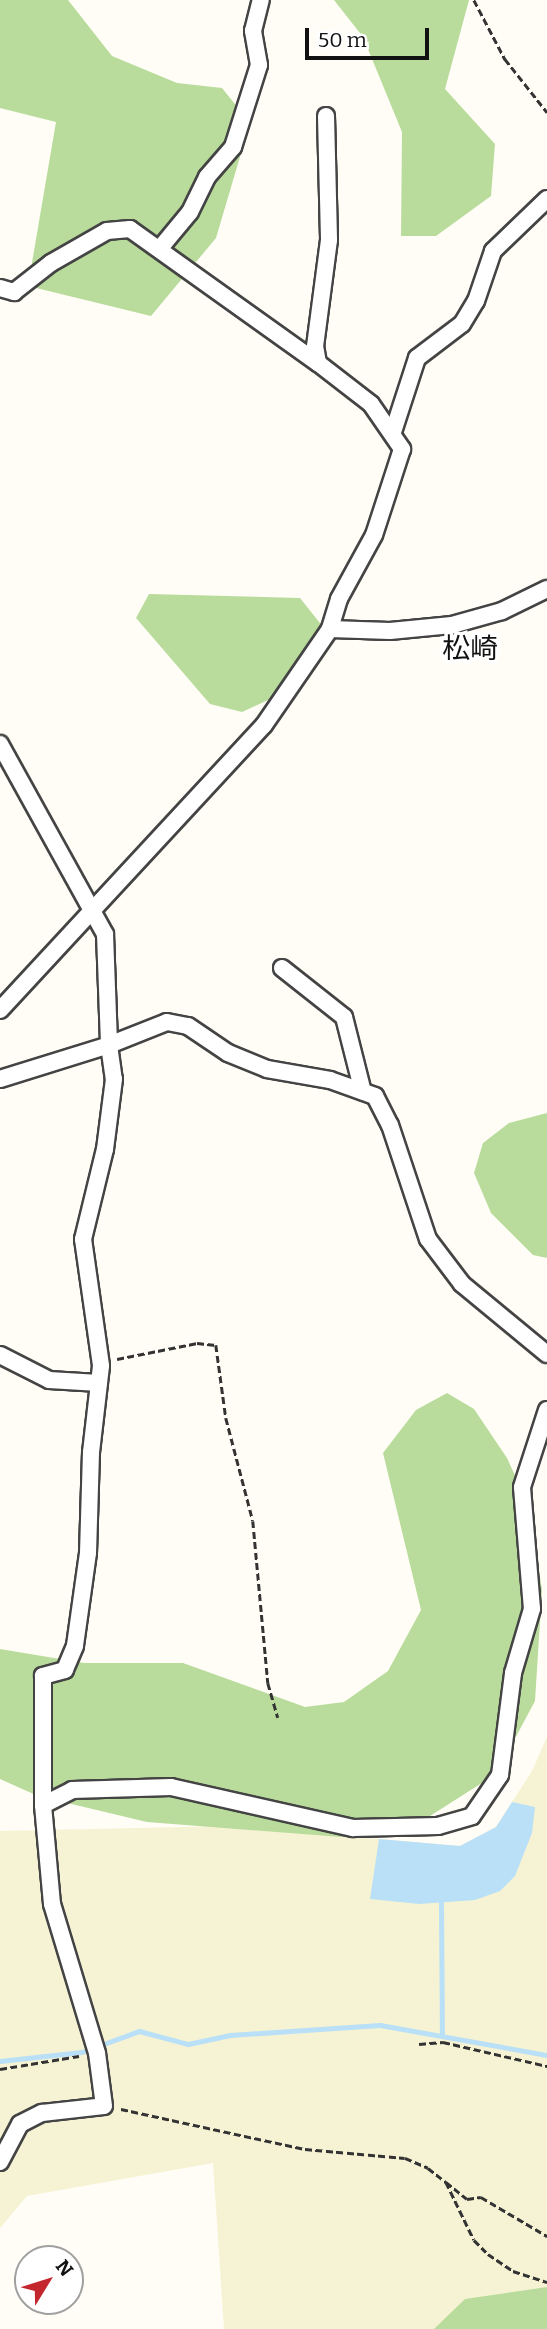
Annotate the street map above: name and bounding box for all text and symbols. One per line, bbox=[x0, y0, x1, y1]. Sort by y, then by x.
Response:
scale bar bbox=[309, 14, 433, 58]
text: 50 m bbox=[318, 27, 367, 53]
district label: 松崎 bbox=[442, 632, 498, 666]
north arrow bbox=[14, 2245, 84, 2315]
text: N bbox=[51, 2255, 78, 2281]

